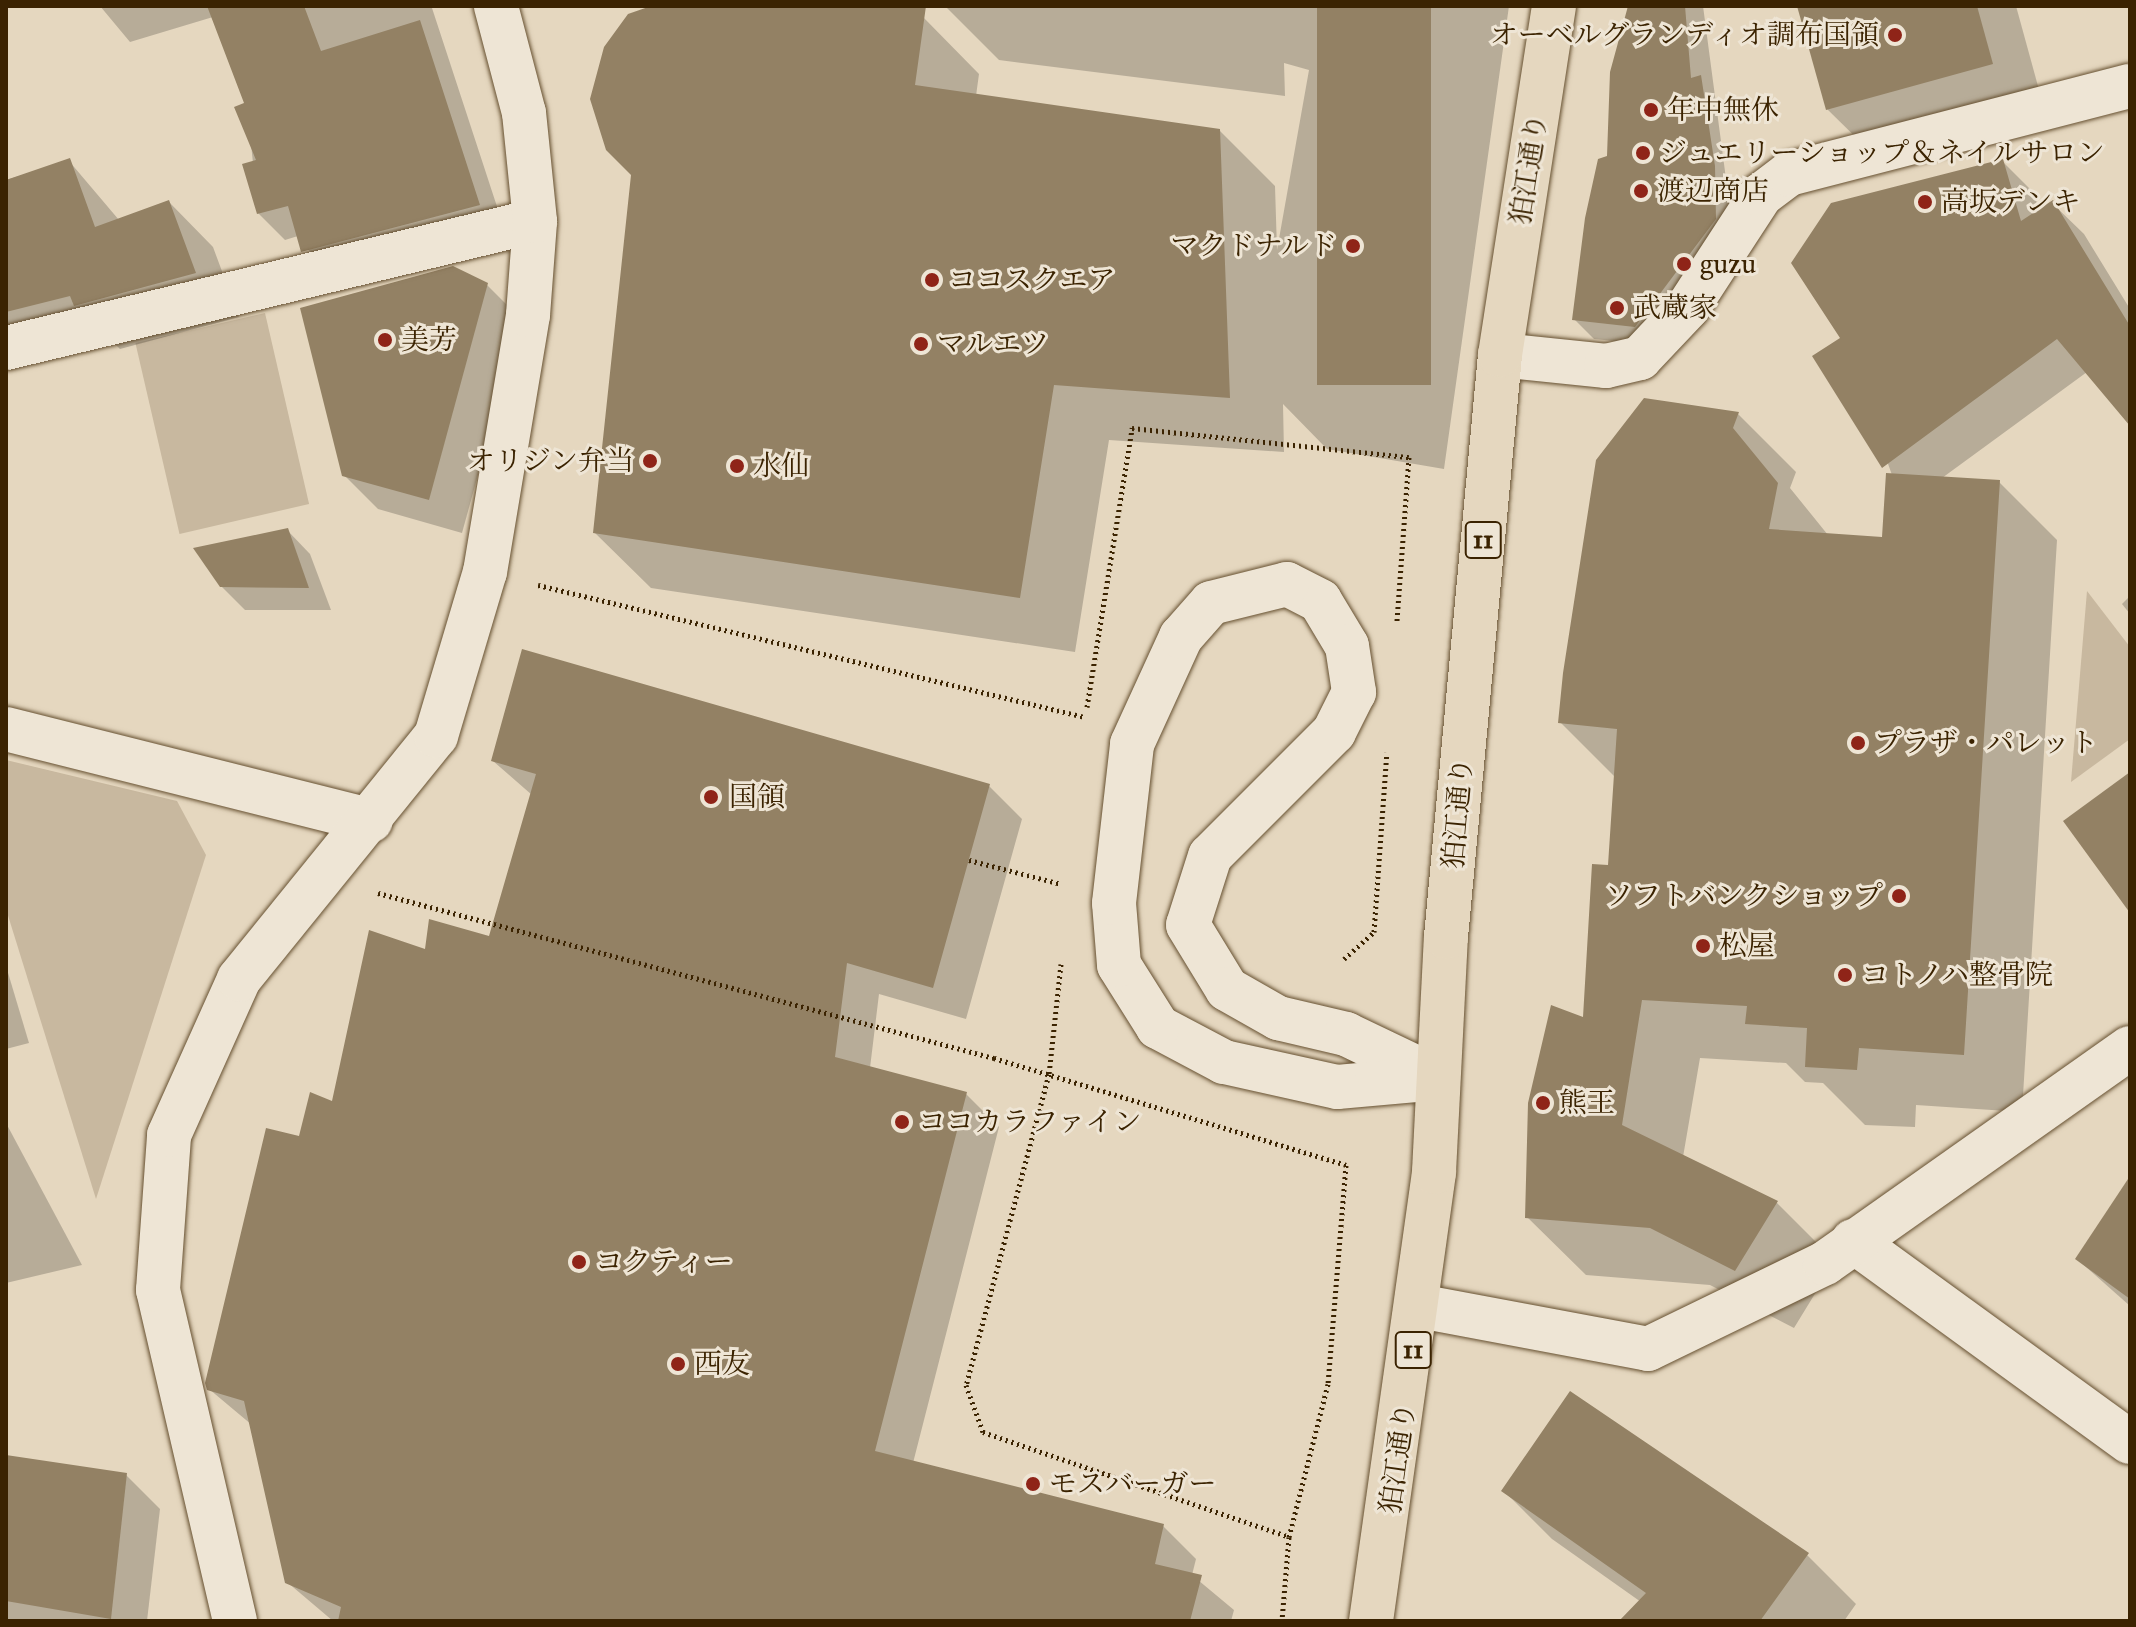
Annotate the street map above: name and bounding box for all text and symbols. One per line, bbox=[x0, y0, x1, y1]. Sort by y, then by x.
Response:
place label: オーベルグランディオ調布国領 bbox=[1487, 18, 1879, 52]
marker: オーベルグランディオ調布国領 bbox=[1886, 26, 1904, 44]
place label: 年中無休 bbox=[1667, 93, 1779, 127]
marker: 年中無休 bbox=[1642, 101, 1660, 119]
street label: 狛江通り bbox=[1504, 111, 1554, 227]
place label: ジュエリーショップ＆ネイルサロン bbox=[1659, 136, 2107, 170]
marker: ジュエリーショップ＆ネイルサロン bbox=[1634, 144, 1652, 162]
place label: 渡辺商店 bbox=[1657, 174, 1769, 208]
marker: 渡辺商店 bbox=[1632, 182, 1650, 200]
place label: 高坂デンキ bbox=[1941, 185, 2081, 219]
marker: 高坂デンキ bbox=[1916, 193, 1934, 211]
place label: マクドナルド bbox=[1169, 229, 1337, 263]
marker: マクドナルド bbox=[1344, 237, 1362, 255]
place label: guzu bbox=[1700, 247, 1756, 281]
marker: guzu bbox=[1675, 255, 1693, 273]
place label: ココスクエア bbox=[948, 263, 1116, 297]
marker: ココスクエア bbox=[923, 271, 941, 289]
place label: 武蔵家 bbox=[1633, 291, 1717, 325]
marker: 武蔵家 bbox=[1608, 299, 1626, 317]
place label: 美芳 bbox=[401, 323, 457, 357]
place label: マルエツ bbox=[937, 327, 1049, 361]
marker: 美芳 bbox=[376, 331, 394, 349]
marker: マルエツ bbox=[912, 335, 930, 353]
place label: オリジン弁当 bbox=[466, 444, 634, 478]
place label: 水仙 bbox=[753, 449, 809, 483]
marker: オリジン弁当 bbox=[641, 452, 659, 470]
marker: 水仙 bbox=[728, 457, 746, 475]
road number: 11 bbox=[1463, 518, 1503, 562]
place label: プラザ・パレット bbox=[1874, 726, 2098, 760]
marker: プラザ・パレット bbox=[1849, 734, 1867, 752]
street label: 狛江通り bbox=[1436, 756, 1480, 870]
place label: 国領 bbox=[729, 780, 785, 814]
marker: 国領 bbox=[700, 786, 722, 808]
place label: ソフトバンクショップ bbox=[1603, 879, 1883, 913]
marker: ソフトバンクショップ bbox=[1890, 887, 1908, 905]
place label: 松屋 bbox=[1719, 929, 1775, 963]
marker: 松屋 bbox=[1694, 937, 1712, 955]
place label: コトノハ整骨院 bbox=[1861, 958, 2057, 992]
marker: コトノハ整骨院 bbox=[1836, 966, 1854, 984]
place label: 熊王 bbox=[1559, 1086, 1615, 1120]
marker: 熊王 bbox=[1534, 1094, 1552, 1112]
place label: ココカラファイン bbox=[918, 1105, 1142, 1139]
marker: ココカラファイン bbox=[893, 1113, 911, 1131]
place label: コクティー bbox=[595, 1245, 735, 1279]
marker: コクティー bbox=[570, 1253, 588, 1271]
road number: 11 bbox=[1393, 1328, 1433, 1372]
place label: 西友 bbox=[694, 1347, 750, 1381]
marker: 西友 bbox=[669, 1355, 687, 1373]
street label: 狛江通り bbox=[1374, 1400, 1422, 1516]
place label: モスバーガー bbox=[1049, 1467, 1217, 1501]
marker: モスバーガー bbox=[1024, 1475, 1042, 1493]

